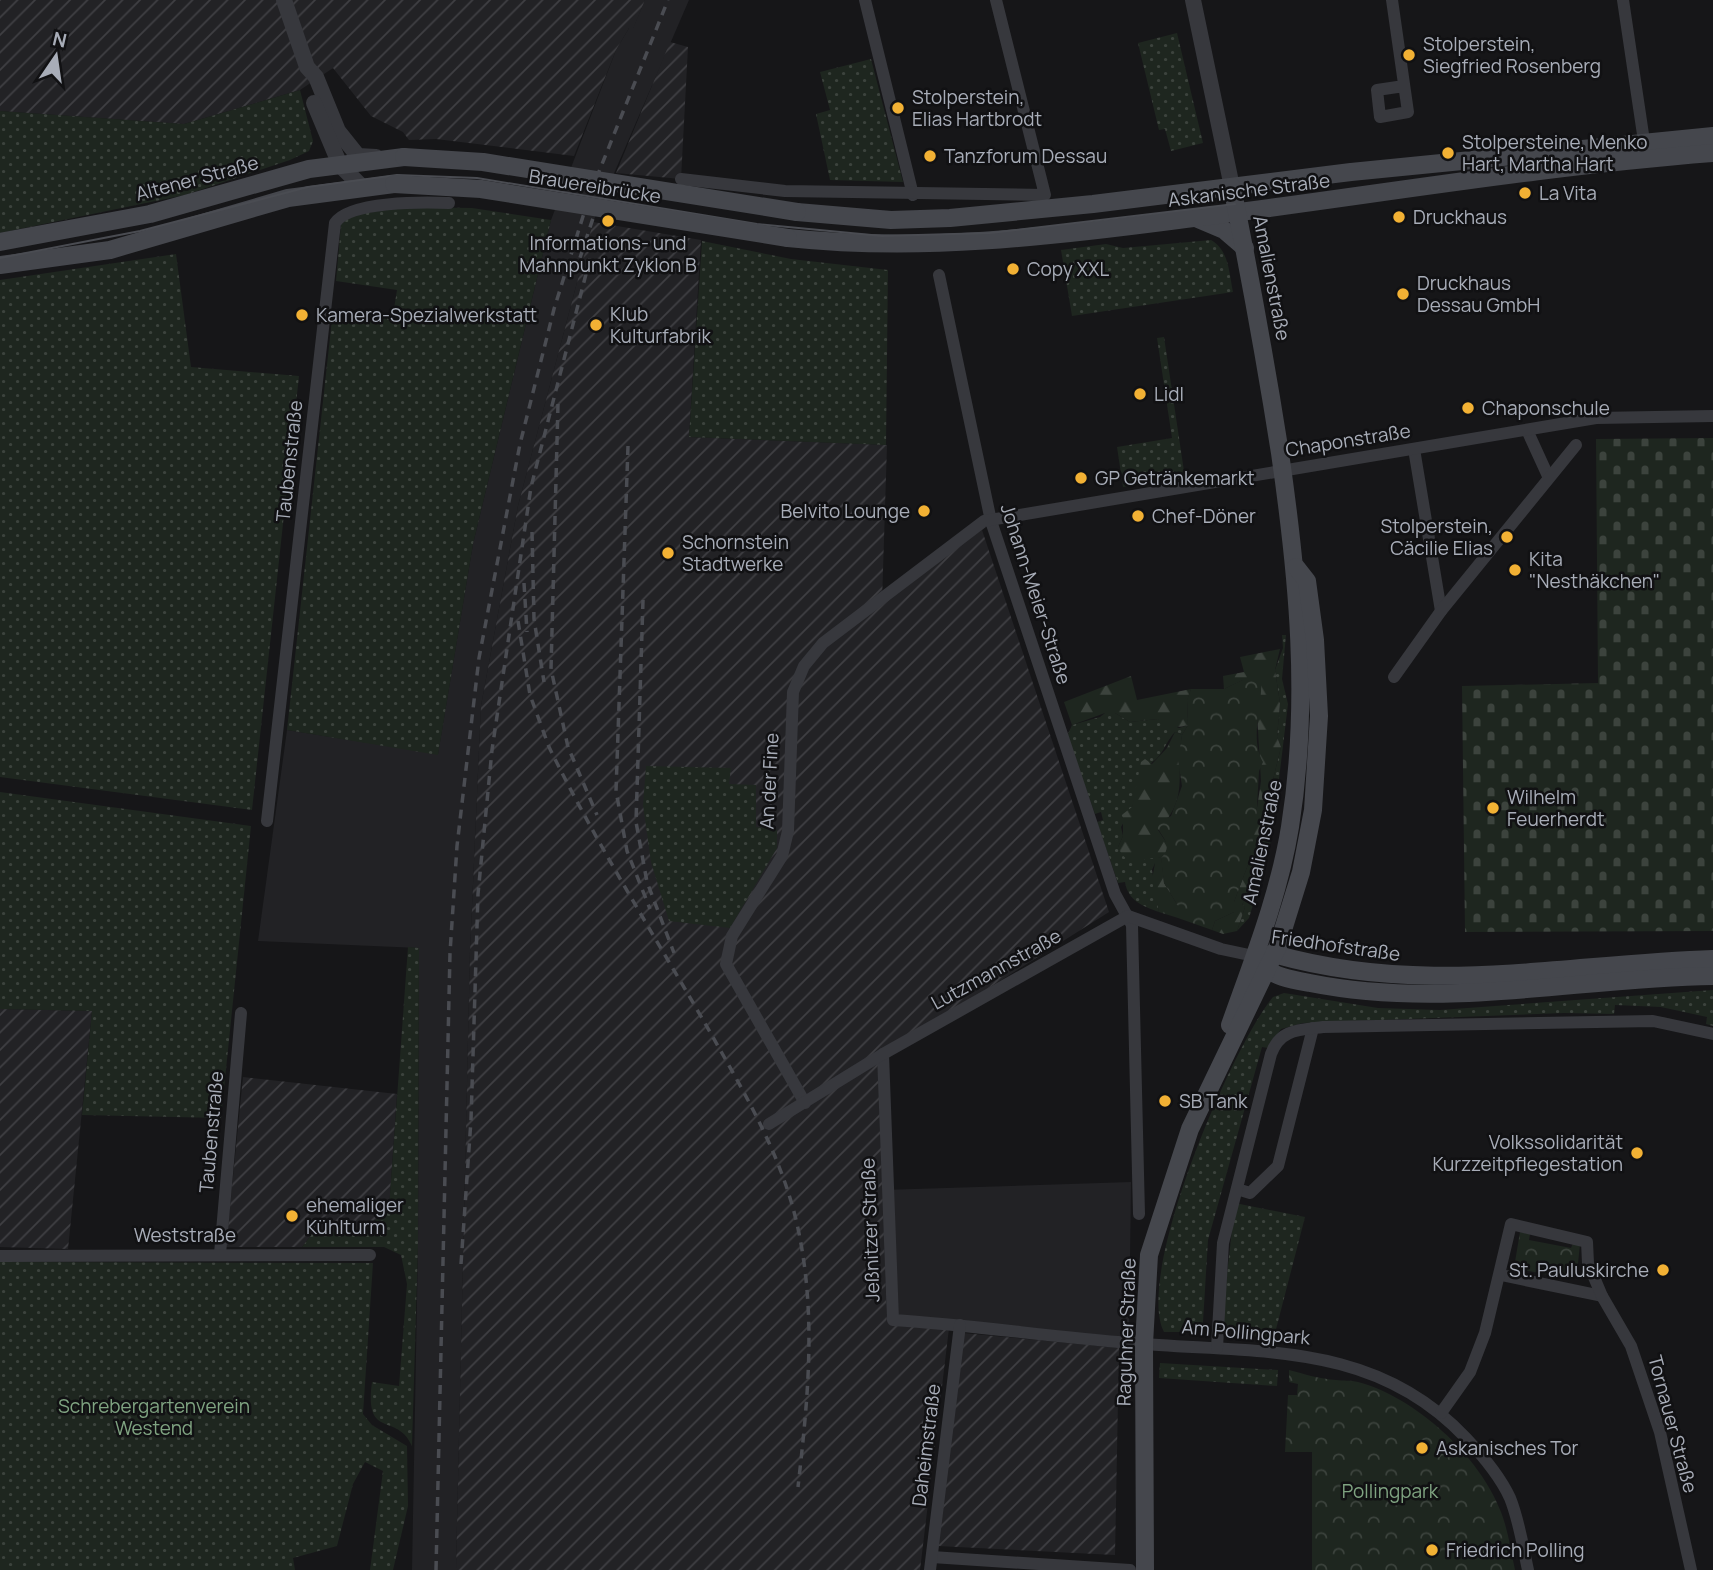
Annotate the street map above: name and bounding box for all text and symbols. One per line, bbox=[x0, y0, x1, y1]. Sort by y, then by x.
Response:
north arrow bbox=[21, 21, 91, 91]
text: N bbox=[50, 25, 69, 54]
place label: Stolperstein, Siegfried Rosenberg bbox=[1423, 31, 1601, 79]
marker: Stolperstein, Siegfried Rosenberg bbox=[1401, 47, 1417, 63]
place label: Stolperstein, Elias Hartbrodt bbox=[912, 84, 1042, 132]
marker: Stolperstein, Elias Hartbrodt bbox=[890, 100, 906, 116]
place label: Stolpersteine, Menko Hart, Martha Hart bbox=[1462, 129, 1648, 177]
place label: Tanzforum Dessau bbox=[944, 143, 1107, 169]
marker: Stolpersteine, Menko Hart, Martha Hart bbox=[1440, 145, 1456, 161]
marker: Tanzforum Dessau bbox=[922, 148, 938, 164]
street label: Altener Straße bbox=[133, 149, 261, 207]
street label: Brauereibrücke bbox=[527, 163, 663, 209]
street label: Askanische Straße bbox=[1166, 167, 1332, 213]
place label: La Vita bbox=[1539, 180, 1597, 206]
marker: La Vita bbox=[1517, 185, 1533, 201]
place label: Druckhaus bbox=[1413, 204, 1507, 230]
marker: Druckhaus bbox=[1391, 209, 1407, 225]
marker: Informations- und Mahnpunkt Zyklon B bbox=[600, 213, 616, 229]
street label: Amalienstraße bbox=[1247, 213, 1297, 343]
place label: Informations- und Mahnpunkt Zyklon B bbox=[519, 230, 697, 278]
place label: Copy XXL bbox=[1027, 256, 1110, 282]
marker: Copy XXL bbox=[1005, 261, 1021, 277]
place label: Druckhaus Dessau GmbH bbox=[1417, 270, 1540, 318]
marker: Druckhaus Dessau GmbH bbox=[1395, 286, 1411, 302]
place label: Klub Kulturfabrik bbox=[610, 301, 712, 349]
place label: Kamera-Spezialwerkstatt bbox=[316, 302, 537, 328]
marker: Kamera-Spezialwerkstatt bbox=[294, 307, 310, 323]
marker: Klub Kulturfabrik bbox=[588, 317, 604, 333]
place label: Lidl bbox=[1154, 381, 1184, 407]
marker: Lidl bbox=[1132, 386, 1148, 402]
place label: Chaponschule bbox=[1482, 395, 1610, 421]
street label: Taubenstraße bbox=[270, 399, 308, 523]
marker: Chaponschule bbox=[1460, 400, 1476, 416]
street label: Chaponstraße bbox=[1284, 417, 1412, 463]
place label: GP Getränkemarkt bbox=[1095, 465, 1255, 491]
marker: GP Getränkemarkt bbox=[1073, 470, 1089, 486]
place label: Belvito Lounge bbox=[781, 498, 910, 524]
street label: Johann-Meier-Straße bbox=[994, 500, 1078, 688]
marker: Belvito Lounge bbox=[916, 503, 932, 519]
place label: Chef-Döner bbox=[1152, 503, 1256, 529]
marker: Chef-Döner bbox=[1130, 508, 1146, 524]
place label: Stolperstein, Cäcilie Elias bbox=[1380, 513, 1493, 561]
place label: Schornstein Stadtwerke bbox=[682, 529, 789, 577]
marker: Stolperstein, Cäcilie Elias bbox=[1499, 529, 1515, 545]
marker: Schornstein Stadtwerke bbox=[660, 545, 676, 561]
place label: Kita "Nesthäkchen" bbox=[1529, 546, 1660, 594]
marker: Kita "Nesthäkchen" bbox=[1507, 562, 1523, 578]
street label: An der Fine bbox=[753, 732, 785, 830]
street label: Amalienstraße bbox=[1236, 777, 1288, 907]
place label: Wilhelm Feuerherdt bbox=[1507, 784, 1605, 832]
marker: Wilhelm Feuerherdt bbox=[1485, 800, 1501, 816]
street label: Lutzmannstraße bbox=[926, 922, 1066, 1016]
street label: Friedhofstraße bbox=[1270, 923, 1402, 967]
street label: Taubenstraße bbox=[193, 1070, 229, 1194]
place label: SB Tank bbox=[1179, 1088, 1248, 1114]
marker: SB Tank bbox=[1157, 1093, 1173, 1109]
place label: Volkssolidarität Kurzzeitpflegestation bbox=[1432, 1129, 1623, 1177]
marker: Volkssolidarität Kurzzeitpflegestation bbox=[1629, 1145, 1645, 1161]
street label: Jeßnitzer Straße bbox=[854, 1157, 886, 1303]
place label: ehemaliger Kühlturm bbox=[306, 1192, 404, 1240]
marker: ehemaliger Kühlturm bbox=[284, 1208, 300, 1224]
street label: Weststraße bbox=[134, 1222, 236, 1248]
place label: St. Pauluskirche bbox=[1509, 1257, 1649, 1283]
street label: Raguhner Straße bbox=[1110, 1258, 1142, 1406]
marker: St. Pauluskirche bbox=[1655, 1262, 1671, 1278]
street label: Am Pollingpark bbox=[1181, 1313, 1312, 1351]
street label: Tornauer Straße bbox=[1642, 1352, 1704, 1496]
street label: Daheimstraße bbox=[906, 1382, 946, 1508]
park label: Schrebergartenverein Westend bbox=[58, 1393, 250, 1441]
place label: Askanisches Tor bbox=[1436, 1435, 1578, 1461]
marker: Askanisches Tor bbox=[1414, 1440, 1430, 1456]
park label: Pollingpark bbox=[1342, 1478, 1439, 1504]
place label: Friedrich Polling bbox=[1446, 1537, 1585, 1563]
marker: Friedrich Polling bbox=[1424, 1542, 1440, 1558]

